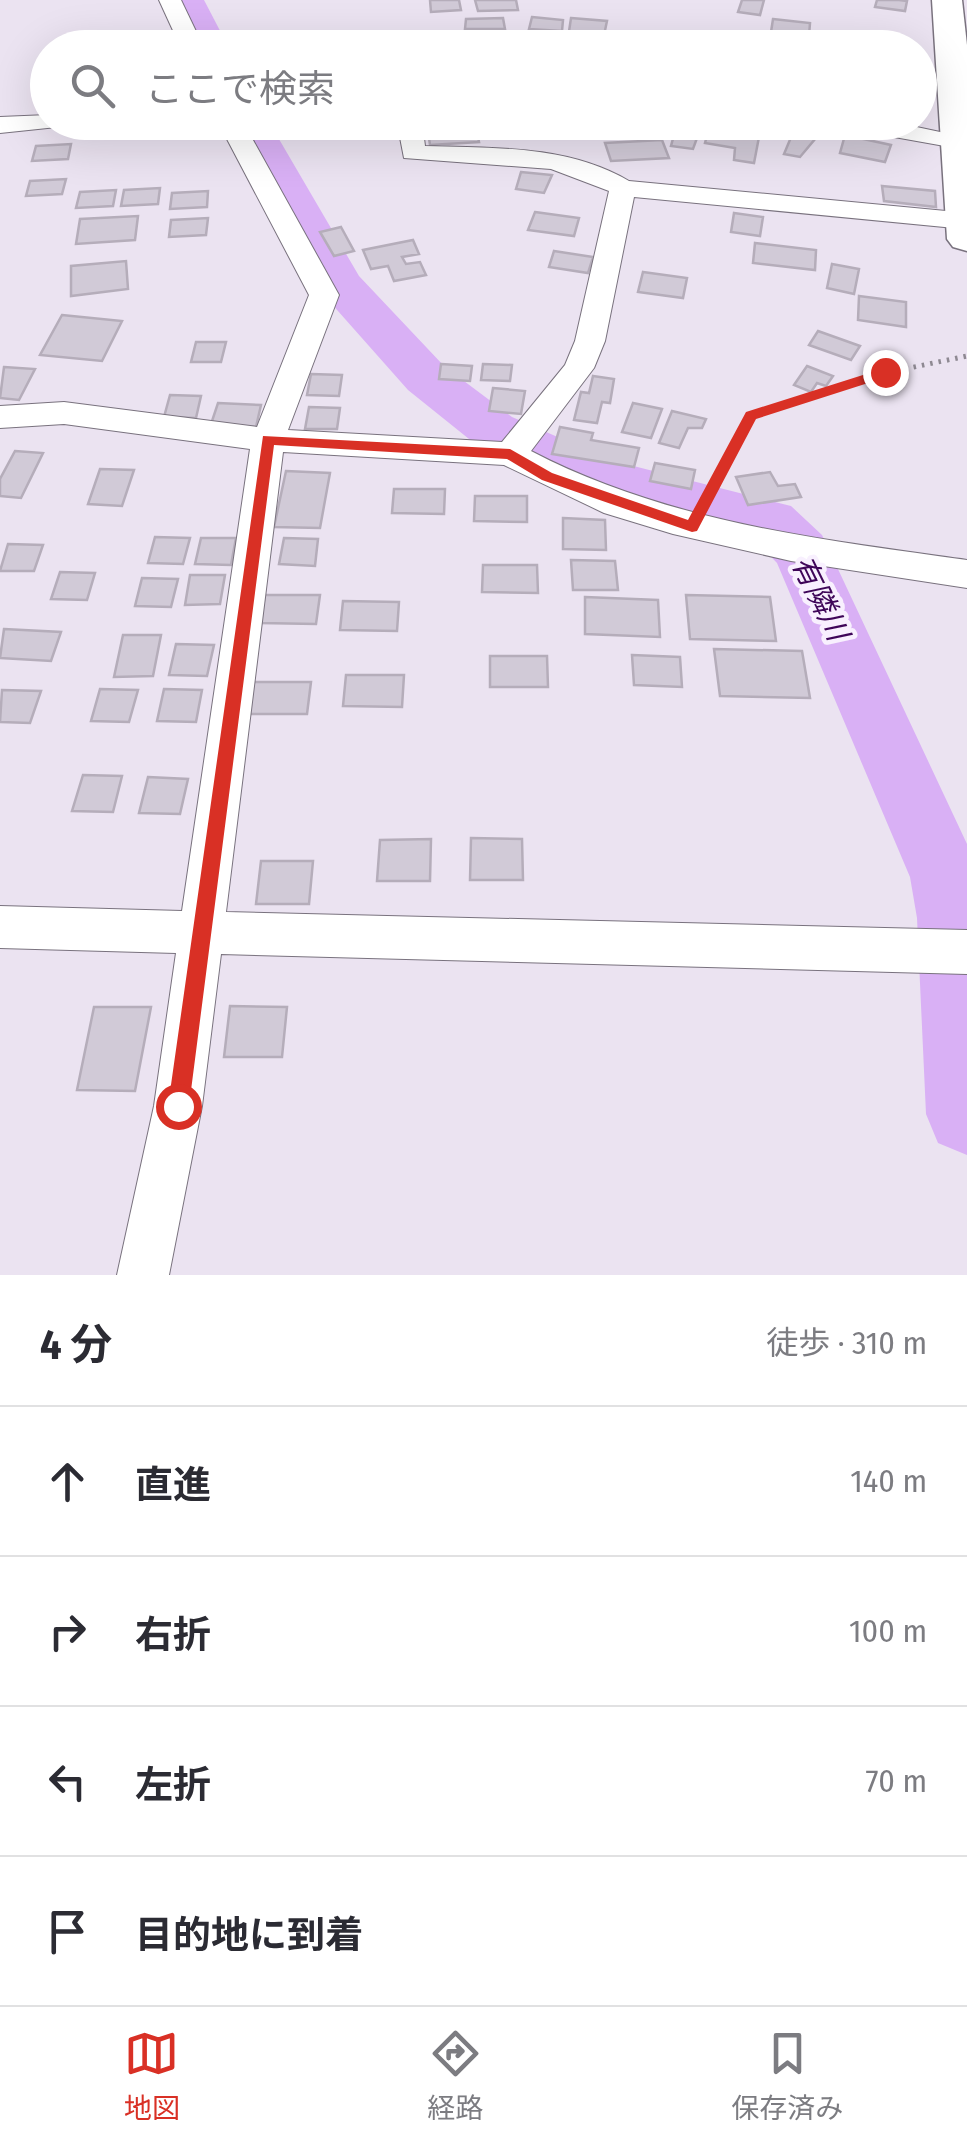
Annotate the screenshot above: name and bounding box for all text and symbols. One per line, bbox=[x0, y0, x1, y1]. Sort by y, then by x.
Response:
search box bbox=[30, 30, 937, 140]
icon: search bbox=[65, 58, 120, 113]
text: ここで検索 bbox=[145, 66, 335, 112]
route end bbox=[863, 350, 909, 396]
water label: 有隣川 bbox=[784, 550, 857, 649]
route start bbox=[156, 1084, 202, 1130]
text: 4 分 bbox=[40, 1320, 112, 1370]
text: 徒歩 · 310 m bbox=[766, 1324, 927, 1362]
icon: ahead bbox=[40, 1454, 95, 1509]
text: 直進 bbox=[135, 1462, 211, 1508]
text: 140 m bbox=[850, 1462, 927, 1500]
icon: right bbox=[40, 1604, 95, 1659]
text: 右折 bbox=[135, 1612, 211, 1658]
text: 100 m bbox=[849, 1612, 927, 1650]
icon: left bbox=[40, 1754, 95, 1809]
text: 左折 bbox=[135, 1762, 211, 1808]
text: 70 m bbox=[866, 1762, 927, 1800]
icon: arrive bbox=[40, 1904, 95, 1959]
text: 目的地に到着 bbox=[135, 1912, 363, 1958]
tab: 地図 bbox=[124, 2026, 180, 2126]
tab: 経路 bbox=[427, 2026, 483, 2126]
tab: 保存済み bbox=[731, 2026, 843, 2126]

